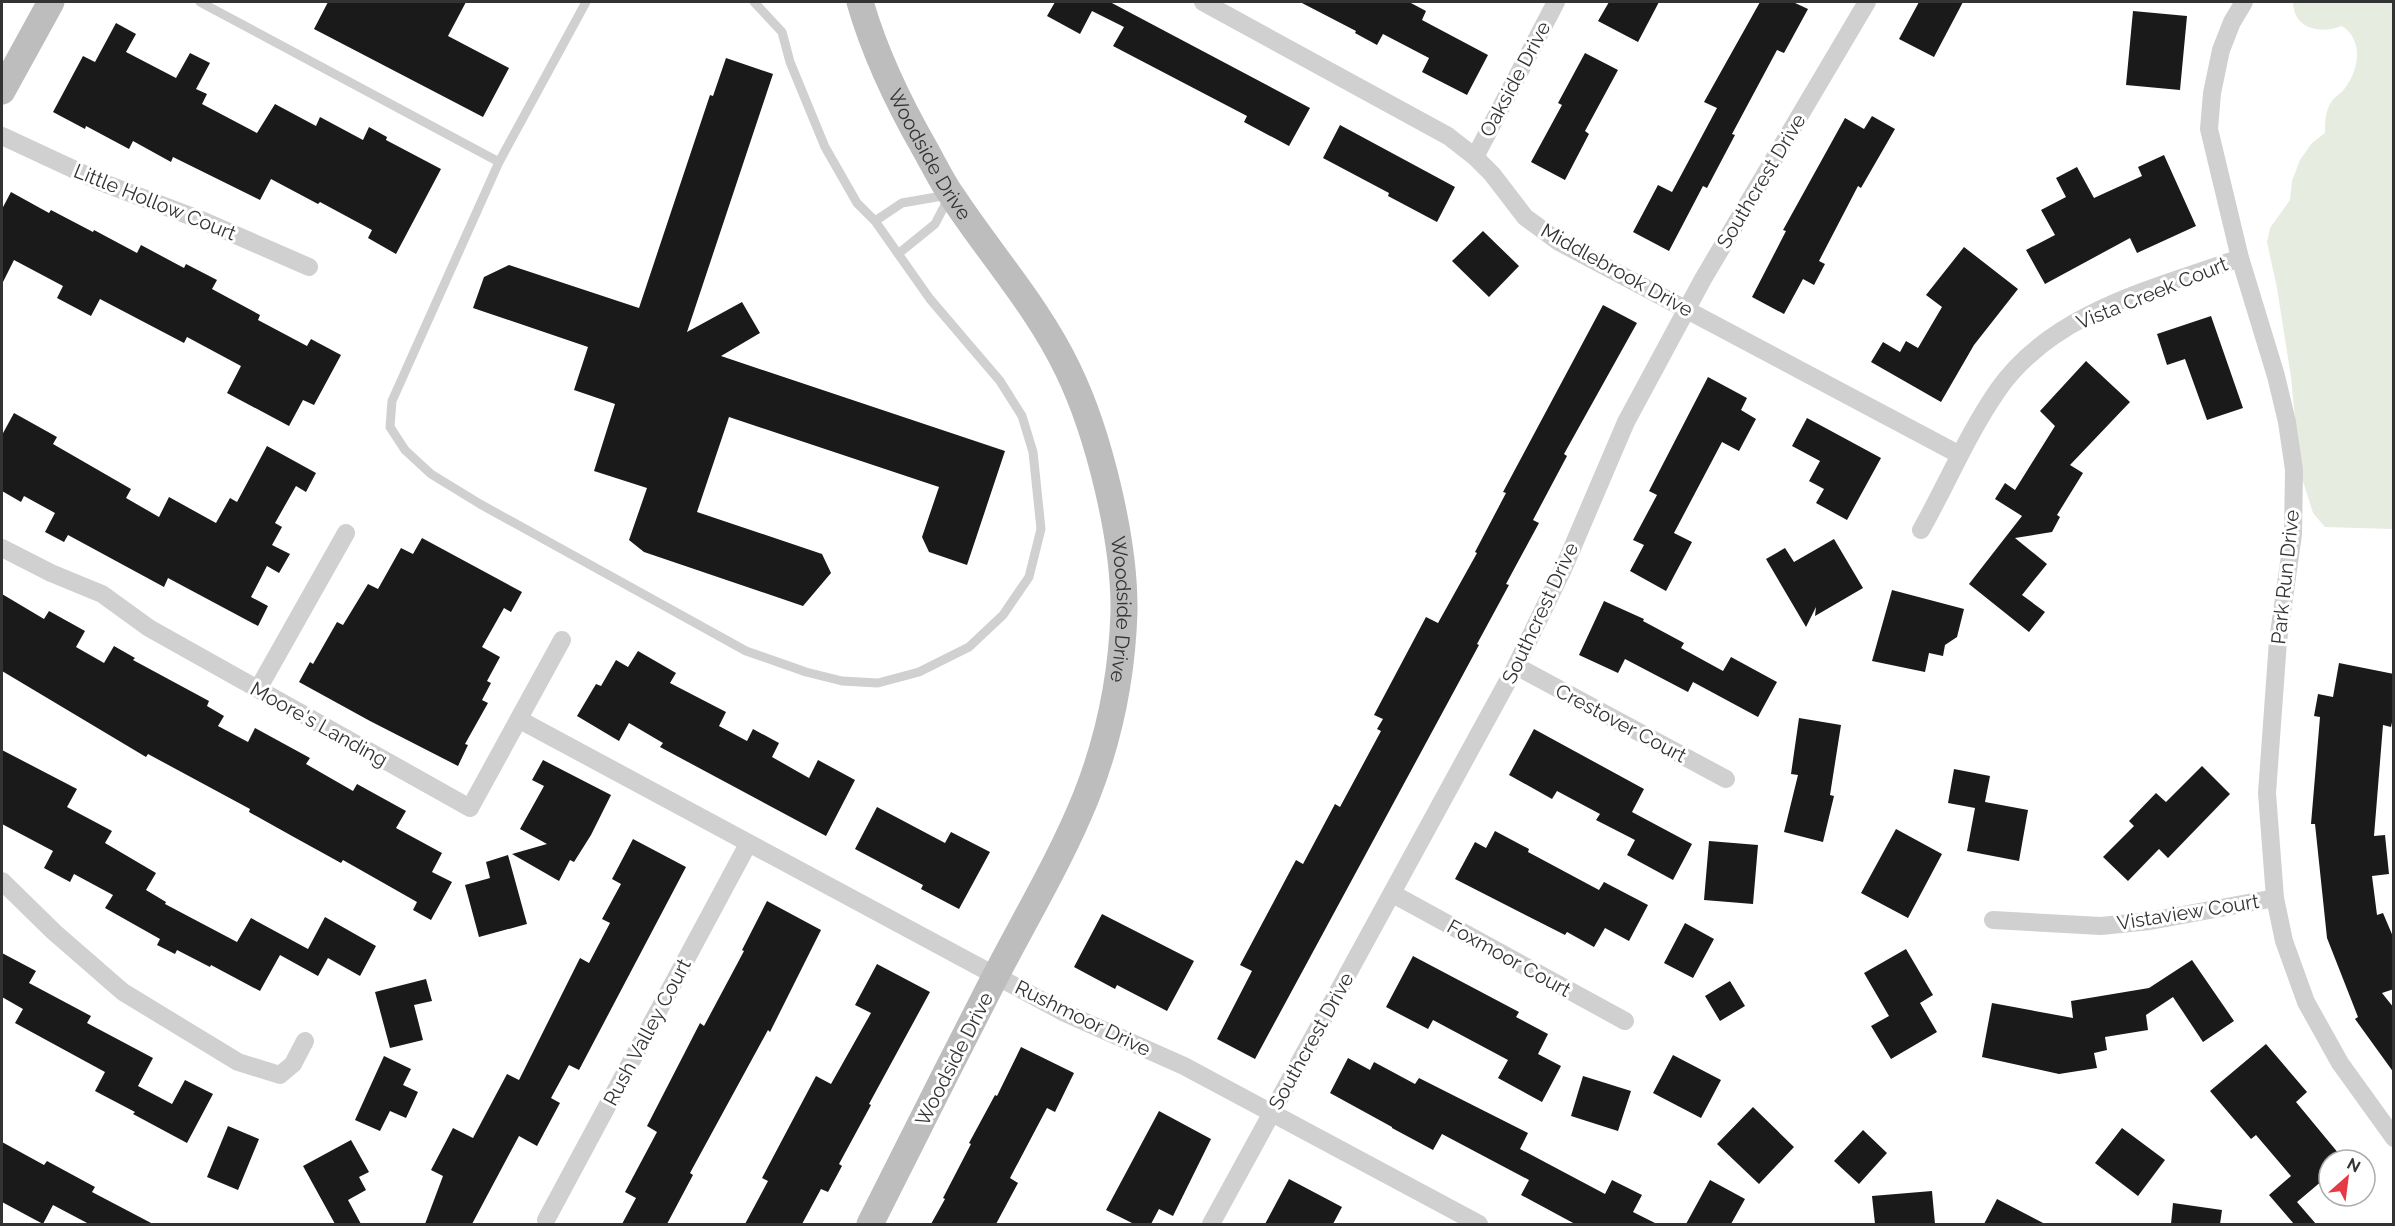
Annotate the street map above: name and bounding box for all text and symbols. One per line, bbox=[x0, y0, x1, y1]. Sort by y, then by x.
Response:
street label: Oakside Drive bbox=[1474, 17, 1556, 141]
street label: Woodside Drive bbox=[883, 85, 977, 225]
street label: Southcrest Drive bbox=[1711, 109, 1811, 253]
street label: Little Hollow Court bbox=[70, 159, 240, 246]
street label: Middlebrook Drive bbox=[1537, 218, 1697, 322]
street label: Vista Creek Court bbox=[2073, 252, 2231, 334]
street label: Park Run Drive bbox=[2266, 508, 2304, 645]
street label: Woodside Drive bbox=[1105, 534, 1136, 684]
street label: Southcrest Drive bbox=[1497, 538, 1583, 687]
street label: Moore's Landing bbox=[246, 676, 392, 772]
street label: Crestover Court bbox=[1551, 678, 1691, 768]
street label: Vistaview Court bbox=[2115, 889, 2261, 935]
street label: Foxmoor Court bbox=[1443, 914, 1575, 1002]
street label: Rush Valley Court bbox=[598, 954, 696, 1110]
street label: Southcrest Drive bbox=[1263, 968, 1359, 1114]
street label: Rushmoor Drive bbox=[1011, 975, 1155, 1061]
street label: Woodside Drive bbox=[910, 988, 998, 1130]
north arrow bbox=[2317, 1148, 2377, 1208]
text: N bbox=[2344, 1154, 2364, 1176]

